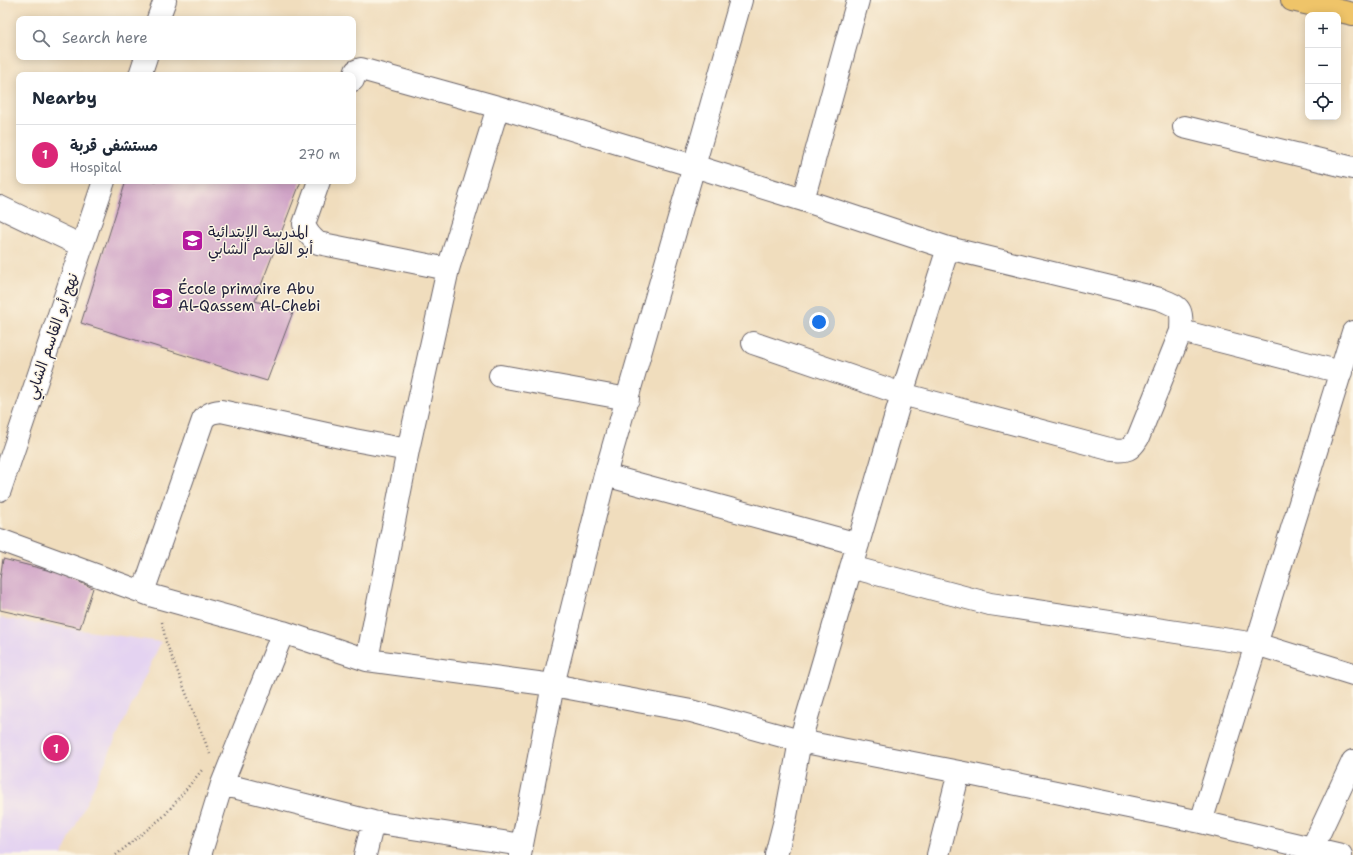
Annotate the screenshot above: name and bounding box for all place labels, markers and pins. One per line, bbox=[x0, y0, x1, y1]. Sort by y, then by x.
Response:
place label: المدرسة الإبتدائية أبو القاسم الشابي bbox=[208, 222, 313, 262]
school or university icon: المدرسة الإبتدائية أبو القاسم الشابي bbox=[179, 228, 205, 254]
place label: École primaire Abu Al-Qassem Al-Chebi bbox=[178, 278, 320, 316]
school or university icon: École primaire Abu Al-Qassem Al-Chebi bbox=[149, 285, 175, 311]
pin: 1 bbox=[43, 733, 69, 763]

